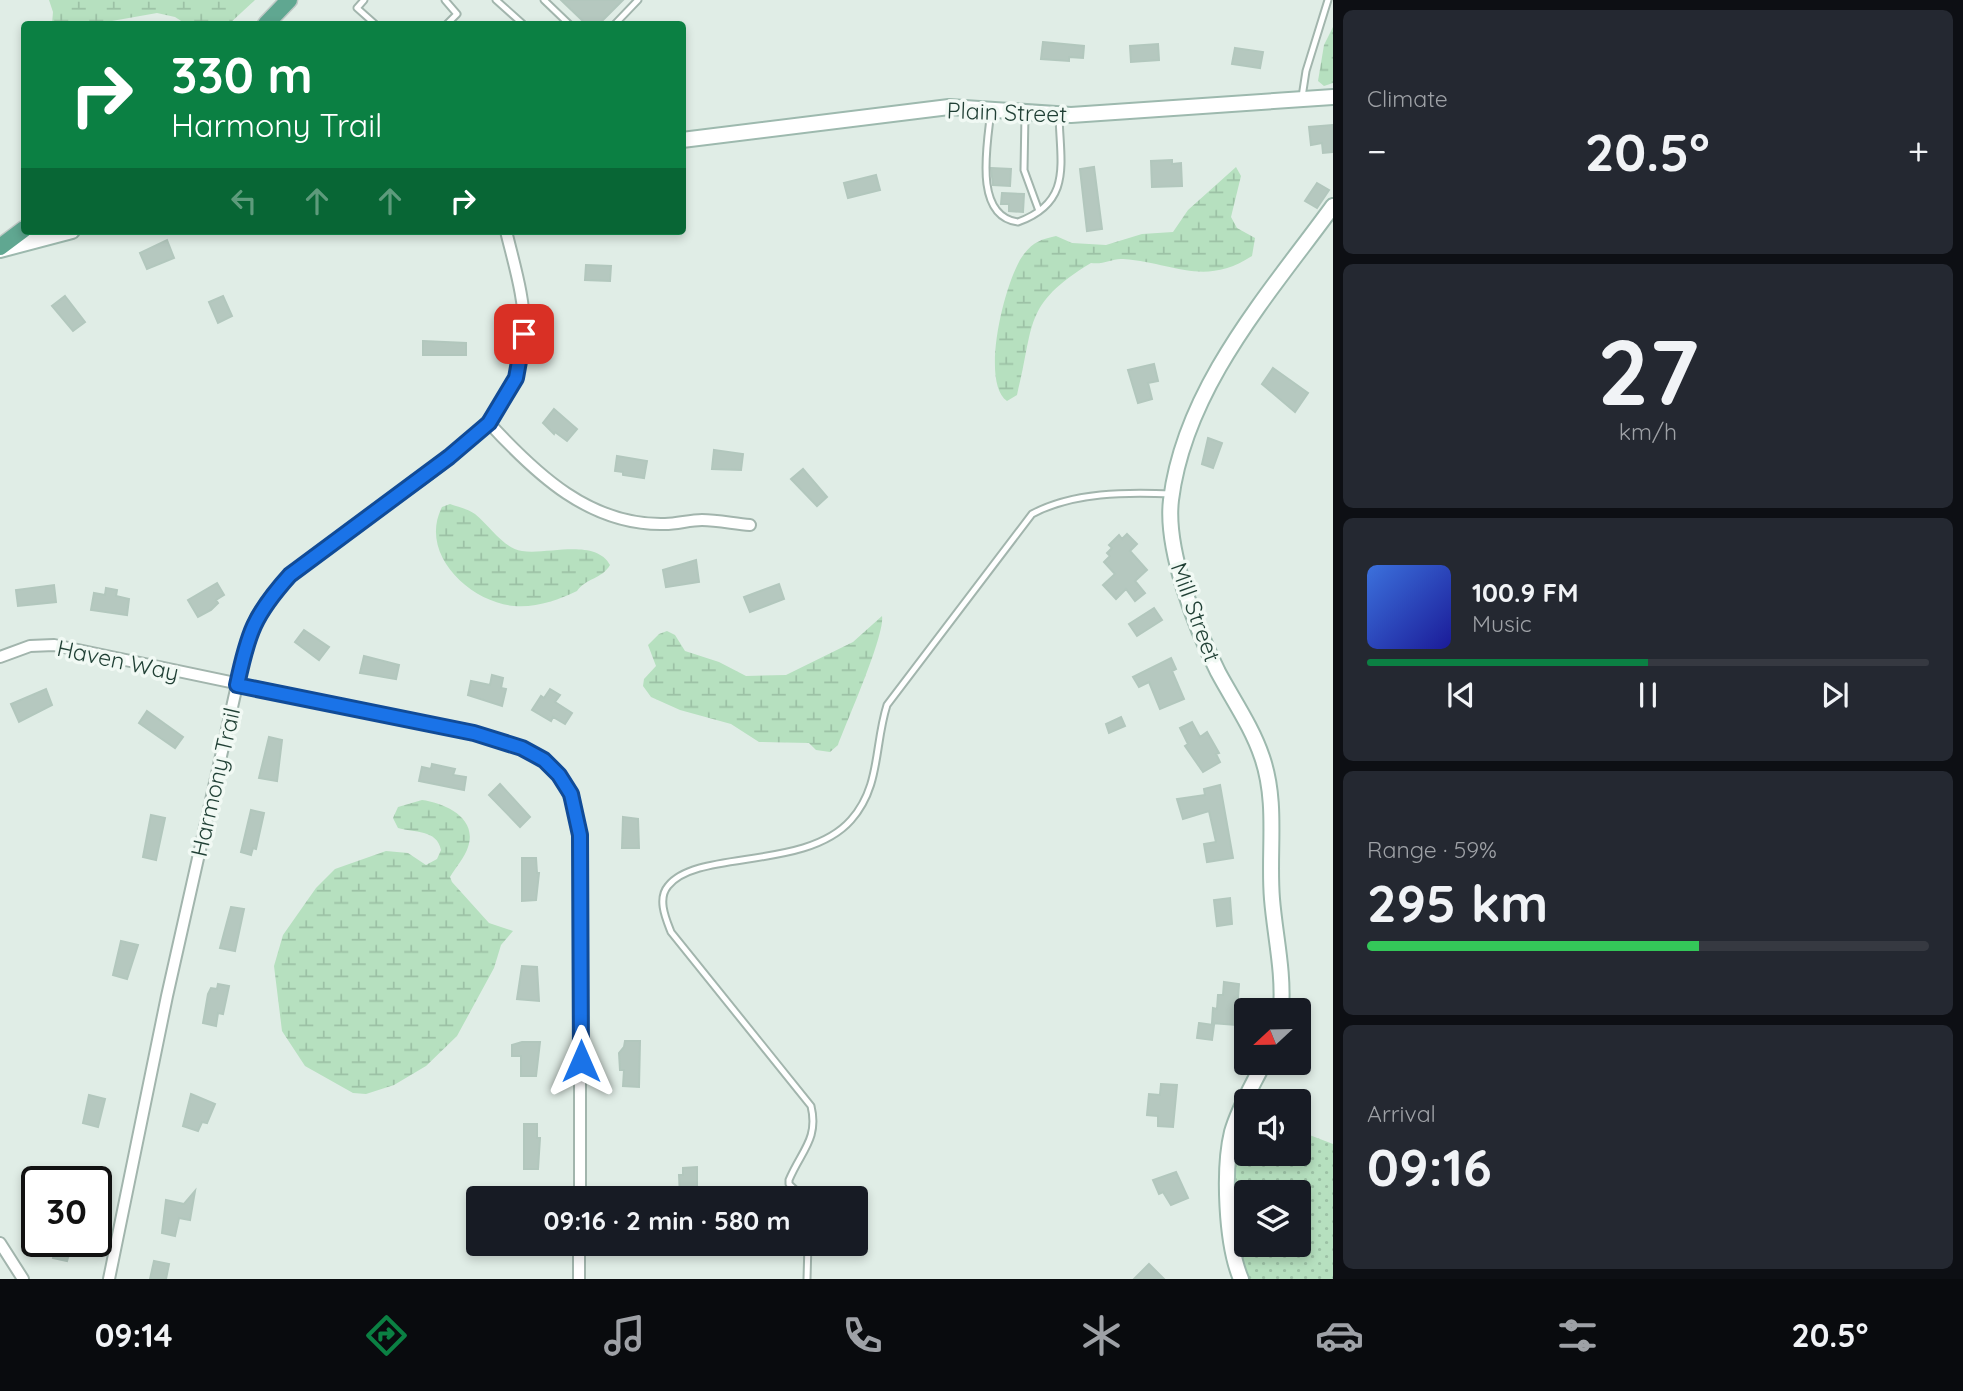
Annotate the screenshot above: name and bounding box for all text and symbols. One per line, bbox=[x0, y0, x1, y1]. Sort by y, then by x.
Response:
text: 330 m bbox=[171, 44, 313, 105]
icon: right bbox=[56, 49, 147, 140]
text: Climate bbox=[1367, 84, 1448, 113]
street label: Plain Street bbox=[946, 95, 1068, 129]
text: Harmony Trail bbox=[171, 105, 382, 145]
text: 20.5° bbox=[1585, 119, 1710, 184]
text: − bbox=[1367, 127, 1387, 175]
text: + bbox=[1908, 127, 1929, 175]
icon: left bbox=[225, 182, 263, 220]
icon: ahead bbox=[298, 182, 336, 220]
icon: ahead bbox=[371, 182, 409, 220]
icon: right bbox=[444, 182, 482, 220]
pin bbox=[494, 304, 554, 364]
text: 27 bbox=[1597, 314, 1699, 428]
icon: arrive bbox=[505, 315, 543, 353]
text: km/h bbox=[1619, 417, 1677, 446]
street label: Mill Street bbox=[1165, 558, 1227, 666]
text: 100.9 FM bbox=[1472, 576, 1578, 609]
text: Music bbox=[1472, 609, 1532, 638]
street label: Haven Way bbox=[54, 633, 182, 687]
icon: previous bbox=[1442, 676, 1480, 714]
icon: pause bbox=[1629, 676, 1667, 714]
icon: next bbox=[1816, 676, 1854, 714]
street label: Harmony Trail bbox=[184, 705, 246, 859]
text: Range · 59% bbox=[1367, 835, 1497, 864]
text: 295 km bbox=[1367, 870, 1548, 935]
north arrow bbox=[1234, 998, 1311, 1074]
map controls bbox=[1234, 998, 1311, 1257]
position arrow bbox=[544, 1024, 618, 1098]
button: sound bbox=[1234, 1089, 1311, 1166]
text: Arrival bbox=[1367, 1099, 1436, 1128]
text: 09:16 bbox=[1367, 1134, 1492, 1199]
speed limit sign: 30 bbox=[21, 1166, 112, 1257]
button: layers bbox=[1234, 1180, 1311, 1257]
text: 09:16 · 2 min · 580 m bbox=[543, 1204, 791, 1237]
icon: directions bbox=[362, 1311, 411, 1360]
icon: music bbox=[600, 1311, 649, 1360]
icon: phone bbox=[838, 1311, 887, 1360]
icon: climate bbox=[1077, 1311, 1126, 1360]
icon: car bbox=[1315, 1311, 1364, 1360]
icon: filters bbox=[1553, 1311, 1602, 1360]
text: 09:14 bbox=[95, 1315, 172, 1355]
text: 20.5° bbox=[1791, 1315, 1868, 1355]

